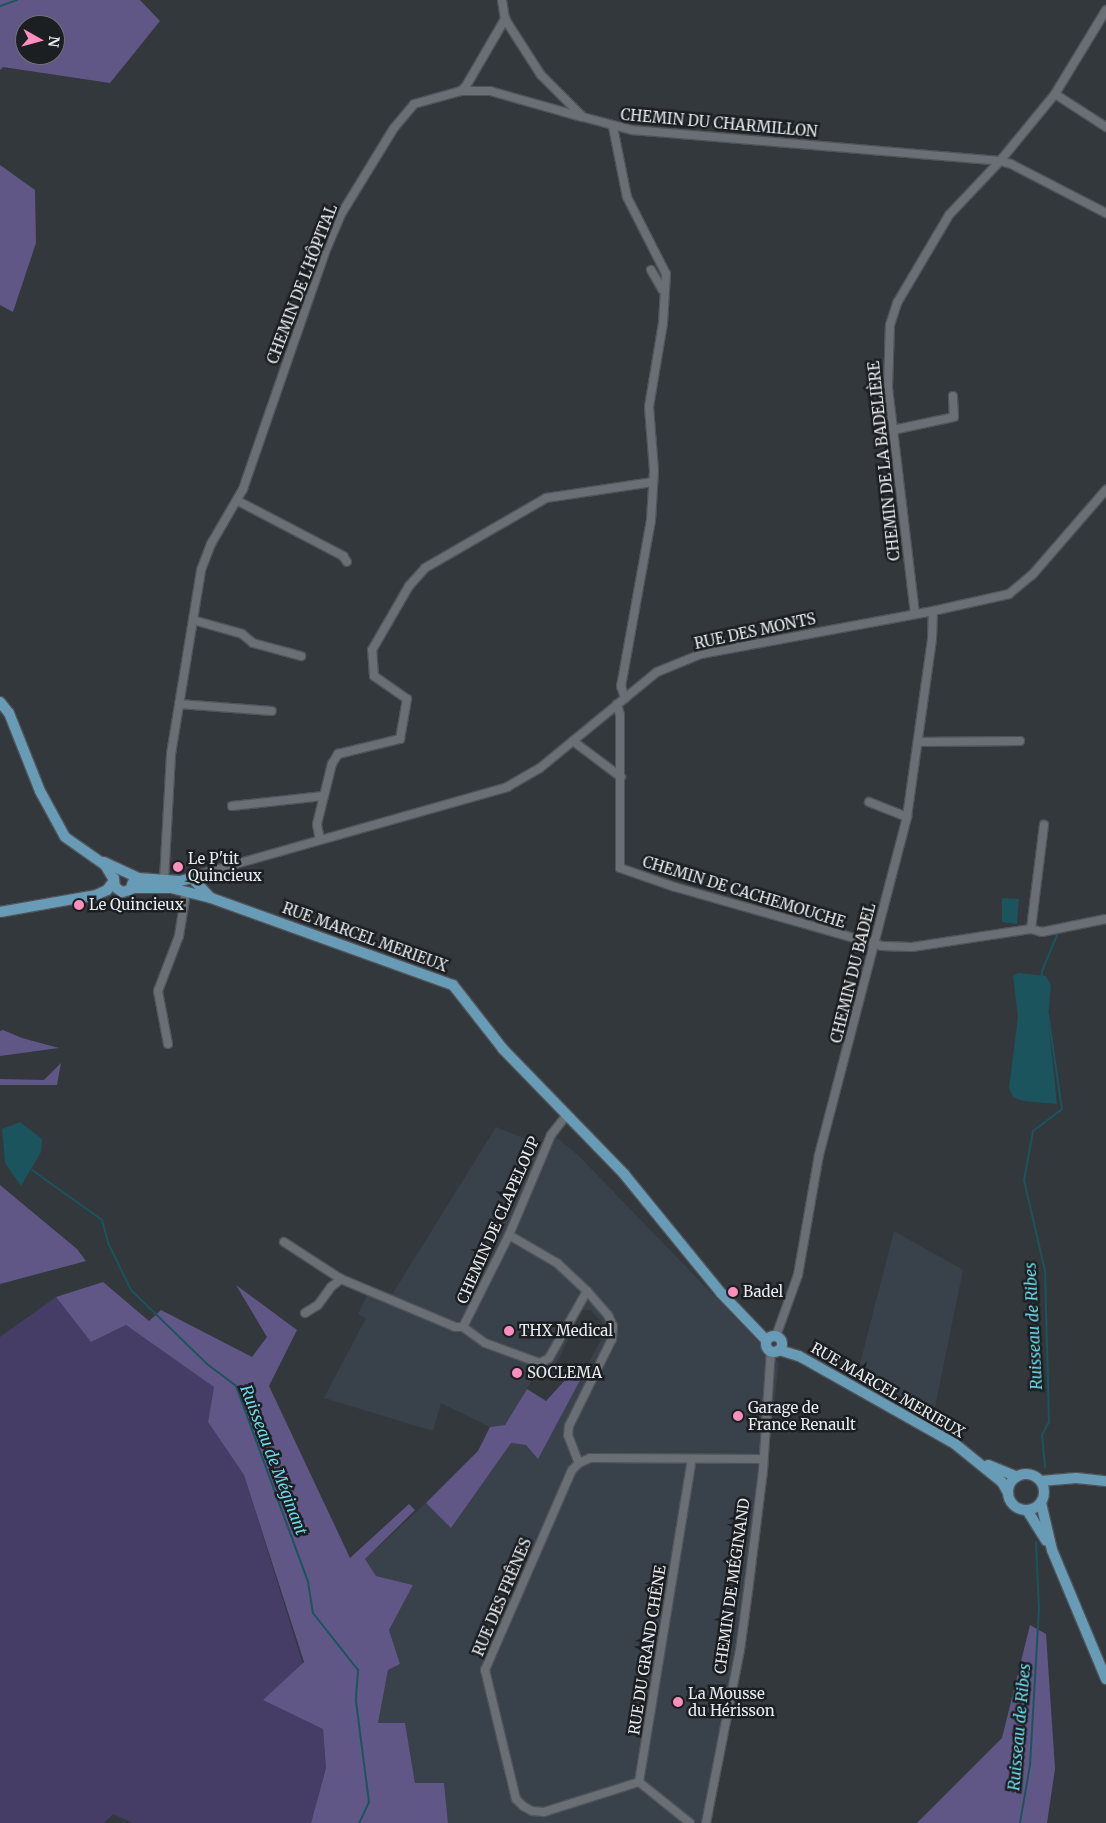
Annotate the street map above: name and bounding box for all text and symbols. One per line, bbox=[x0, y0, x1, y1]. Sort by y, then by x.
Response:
north arrow bbox=[15, 15, 65, 65]
text: N bbox=[44, 35, 64, 48]
street label: CHEMIN DU CHARMILLON bbox=[620, 105, 818, 141]
street label: CHEMIN DE L'HÔPITAL bbox=[263, 202, 341, 366]
street label: CHEMIN DE LA BADELIÈRE bbox=[865, 360, 903, 562]
street label: RUE DES MONTS bbox=[693, 609, 817, 653]
place label: Le P'tit Quincieux bbox=[188, 849, 262, 884]
street label: CHEMIN DE CACHEMOUCHE bbox=[640, 853, 848, 931]
marker: Le P'tit Quincieux bbox=[172, 861, 184, 873]
place label: Le Quincieux bbox=[89, 896, 184, 914]
marker: Le Quincieux bbox=[73, 899, 85, 911]
street label: RUE MARCEL MERIEUX bbox=[280, 899, 450, 975]
street label: CHEMIN DU BADEL bbox=[827, 901, 879, 1045]
street label: CHEMIN DE CLAPELOUP bbox=[453, 1134, 543, 1306]
water label: Ruisseau de Ribes bbox=[1020, 1262, 1046, 1390]
place label: Badel bbox=[743, 1283, 783, 1301]
marker: Badel bbox=[727, 1286, 739, 1298]
place label: THX Medical bbox=[519, 1322, 613, 1340]
marker: THX Medical bbox=[503, 1325, 515, 1337]
street label: RUE MARCEL MERIEUX bbox=[808, 1339, 968, 1441]
place label: SOCLEMA bbox=[527, 1364, 602, 1382]
marker: SOCLEMA bbox=[511, 1367, 523, 1379]
water label: Ruisseau de Méginant bbox=[237, 1382, 311, 1538]
place label: Garage de France Renault bbox=[748, 1398, 856, 1433]
marker: Garage de France Renault bbox=[732, 1410, 744, 1422]
street label: CHEMIN DE MÉGINAND bbox=[711, 1497, 753, 1675]
street label: RUE DES FRÊNES bbox=[469, 1535, 535, 1659]
street label: RUE DU GRAND CHÊNE bbox=[625, 1564, 669, 1736]
water label: Ruisseau de Ribes bbox=[1004, 1663, 1034, 1791]
place label: La Mousse du Hérisson bbox=[688, 1684, 775, 1719]
marker: La Mousse du Hérisson bbox=[672, 1696, 684, 1708]

